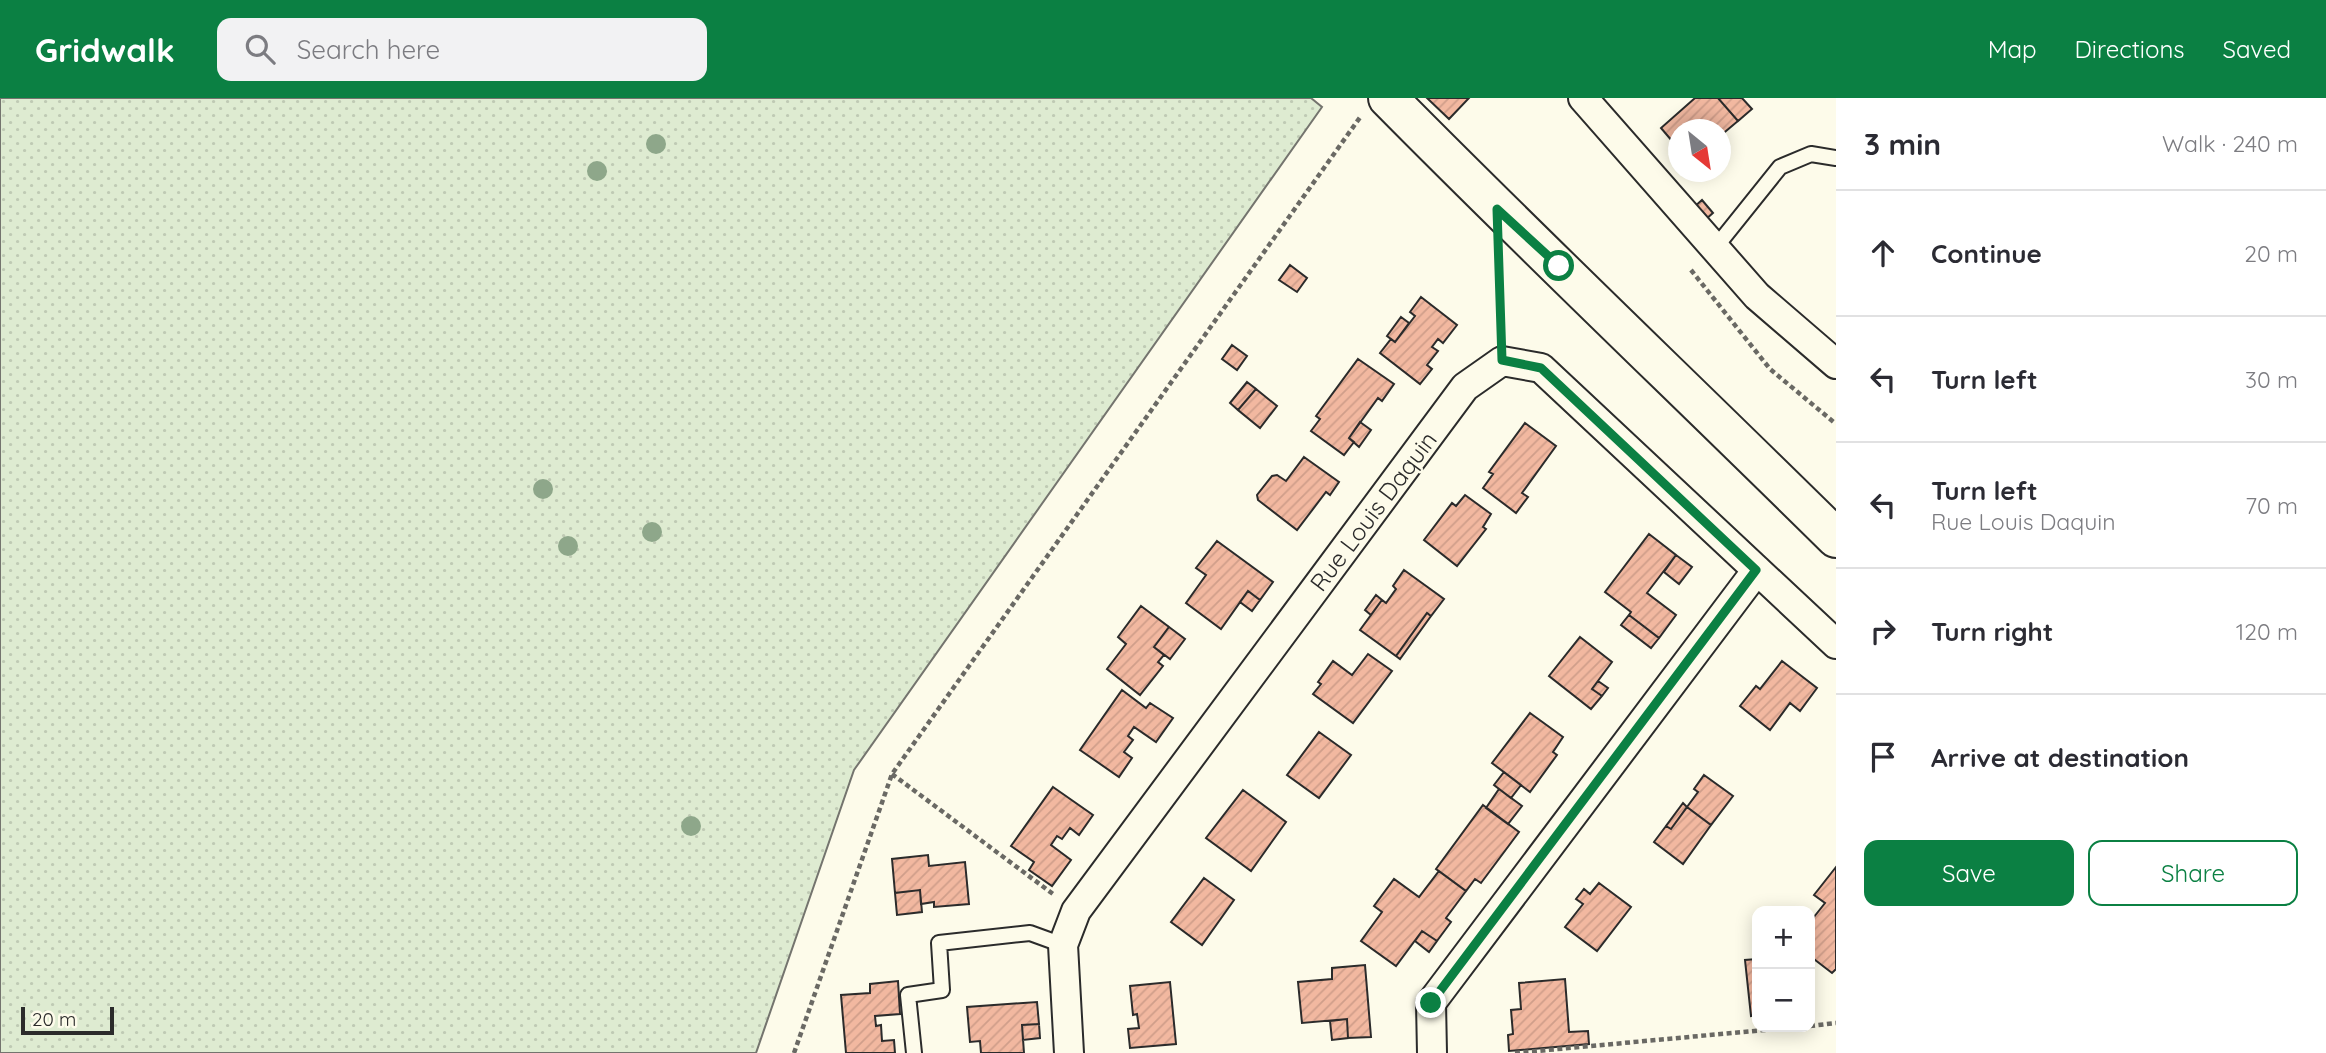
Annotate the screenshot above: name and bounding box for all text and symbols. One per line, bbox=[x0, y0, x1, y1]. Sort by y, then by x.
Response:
search box bbox=[217, 18, 707, 81]
text: Gridwalk bbox=[35, 29, 175, 70]
icon: search bbox=[241, 30, 279, 68]
text: Search here bbox=[297, 33, 440, 66]
text: Map bbox=[1988, 34, 2037, 64]
text: Directions bbox=[2075, 34, 2185, 64]
text: Saved bbox=[2223, 34, 2291, 64]
north arrow bbox=[1668, 119, 1731, 182]
text: 3 min bbox=[1864, 125, 1941, 163]
text: Walk · 240 m bbox=[2162, 129, 2298, 158]
icon: ahead bbox=[1864, 234, 1902, 272]
text: Continue bbox=[1931, 237, 2042, 270]
text: 20 m bbox=[2244, 239, 2298, 268]
route start bbox=[1543, 250, 1574, 281]
icon: left bbox=[1864, 360, 1902, 398]
text: Turn left bbox=[1931, 363, 2038, 396]
text: 30 m bbox=[2245, 365, 2298, 394]
street label: Rue Louis Daquin bbox=[1303, 425, 1443, 597]
text: Turn left bbox=[1931, 474, 2038, 507]
icon: left bbox=[1864, 486, 1902, 524]
text: 70 m bbox=[2245, 491, 2298, 520]
text: Rue Louis Daquin bbox=[1931, 507, 2115, 536]
icon: right bbox=[1864, 612, 1902, 650]
text: Turn right bbox=[1931, 615, 2053, 648]
text: 120 m bbox=[2236, 617, 2298, 646]
icon: arrive bbox=[1864, 738, 1902, 776]
text: Arrive at destination bbox=[1931, 741, 2189, 774]
button: Save bbox=[1864, 840, 2074, 906]
button: Share bbox=[2088, 840, 2298, 906]
map controls bbox=[1752, 906, 1815, 1032]
button: + bbox=[1752, 906, 1815, 969]
button: − bbox=[1752, 969, 1815, 1032]
route end bbox=[1415, 987, 1446, 1018]
scale bar bbox=[21, 1004, 114, 1036]
text: 20 m bbox=[32, 1007, 76, 1031]

